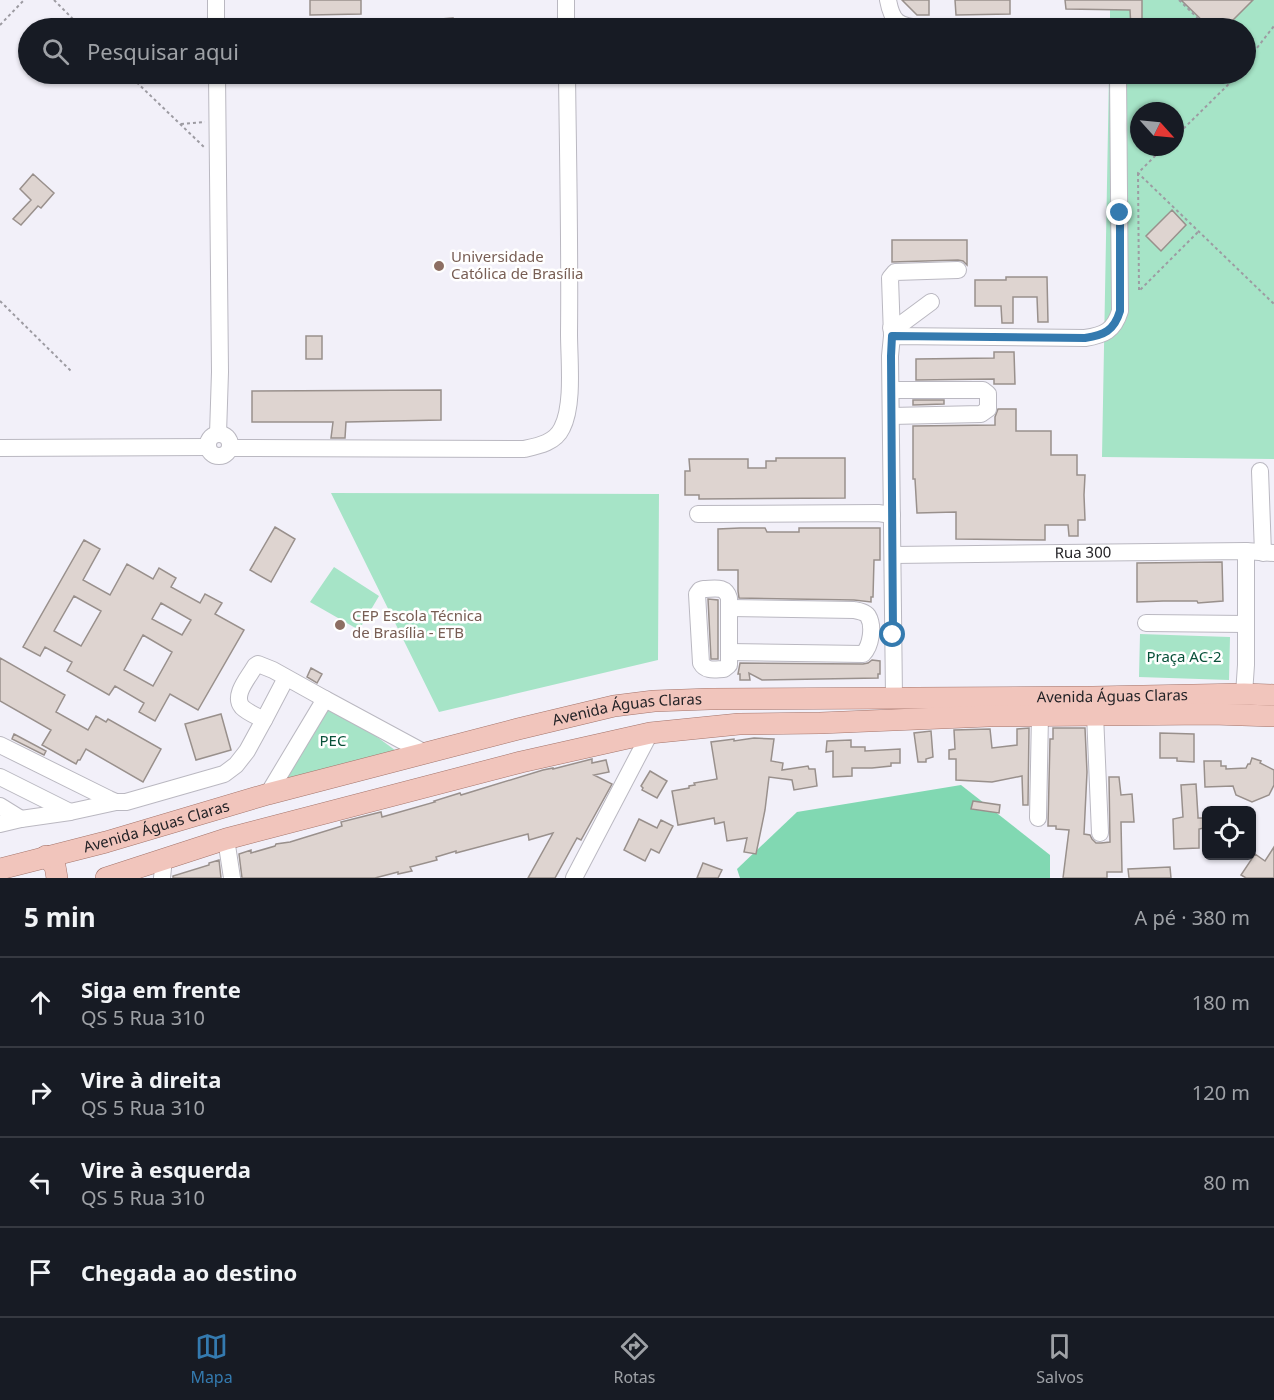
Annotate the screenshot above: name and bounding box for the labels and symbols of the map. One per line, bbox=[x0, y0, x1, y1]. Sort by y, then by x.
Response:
north arrow bbox=[1130, 102, 1184, 156]
route end bbox=[1106, 199, 1132, 225]
place label: Universidade Católica de Brasília bbox=[451, 246, 584, 283]
marker: Universidade Católica de Brasília bbox=[432, 259, 446, 273]
street label: Rua 300 bbox=[1054, 542, 1111, 562]
place label: CEP Escola Técnica de Brasília - ETB bbox=[352, 605, 483, 642]
marker: CEP Escola Técnica de Brasília - ETB bbox=[333, 618, 347, 632]
route start bbox=[879, 621, 905, 647]
park label: Praça AC-2 bbox=[1146, 646, 1222, 666]
street label: Avenida Águas Claras bbox=[1037, 684, 1188, 706]
street label: Avenida Águas Claras bbox=[550, 688, 702, 729]
park label: PEC bbox=[320, 730, 347, 750]
street label: Avenida Águas Claras bbox=[81, 795, 232, 856]

